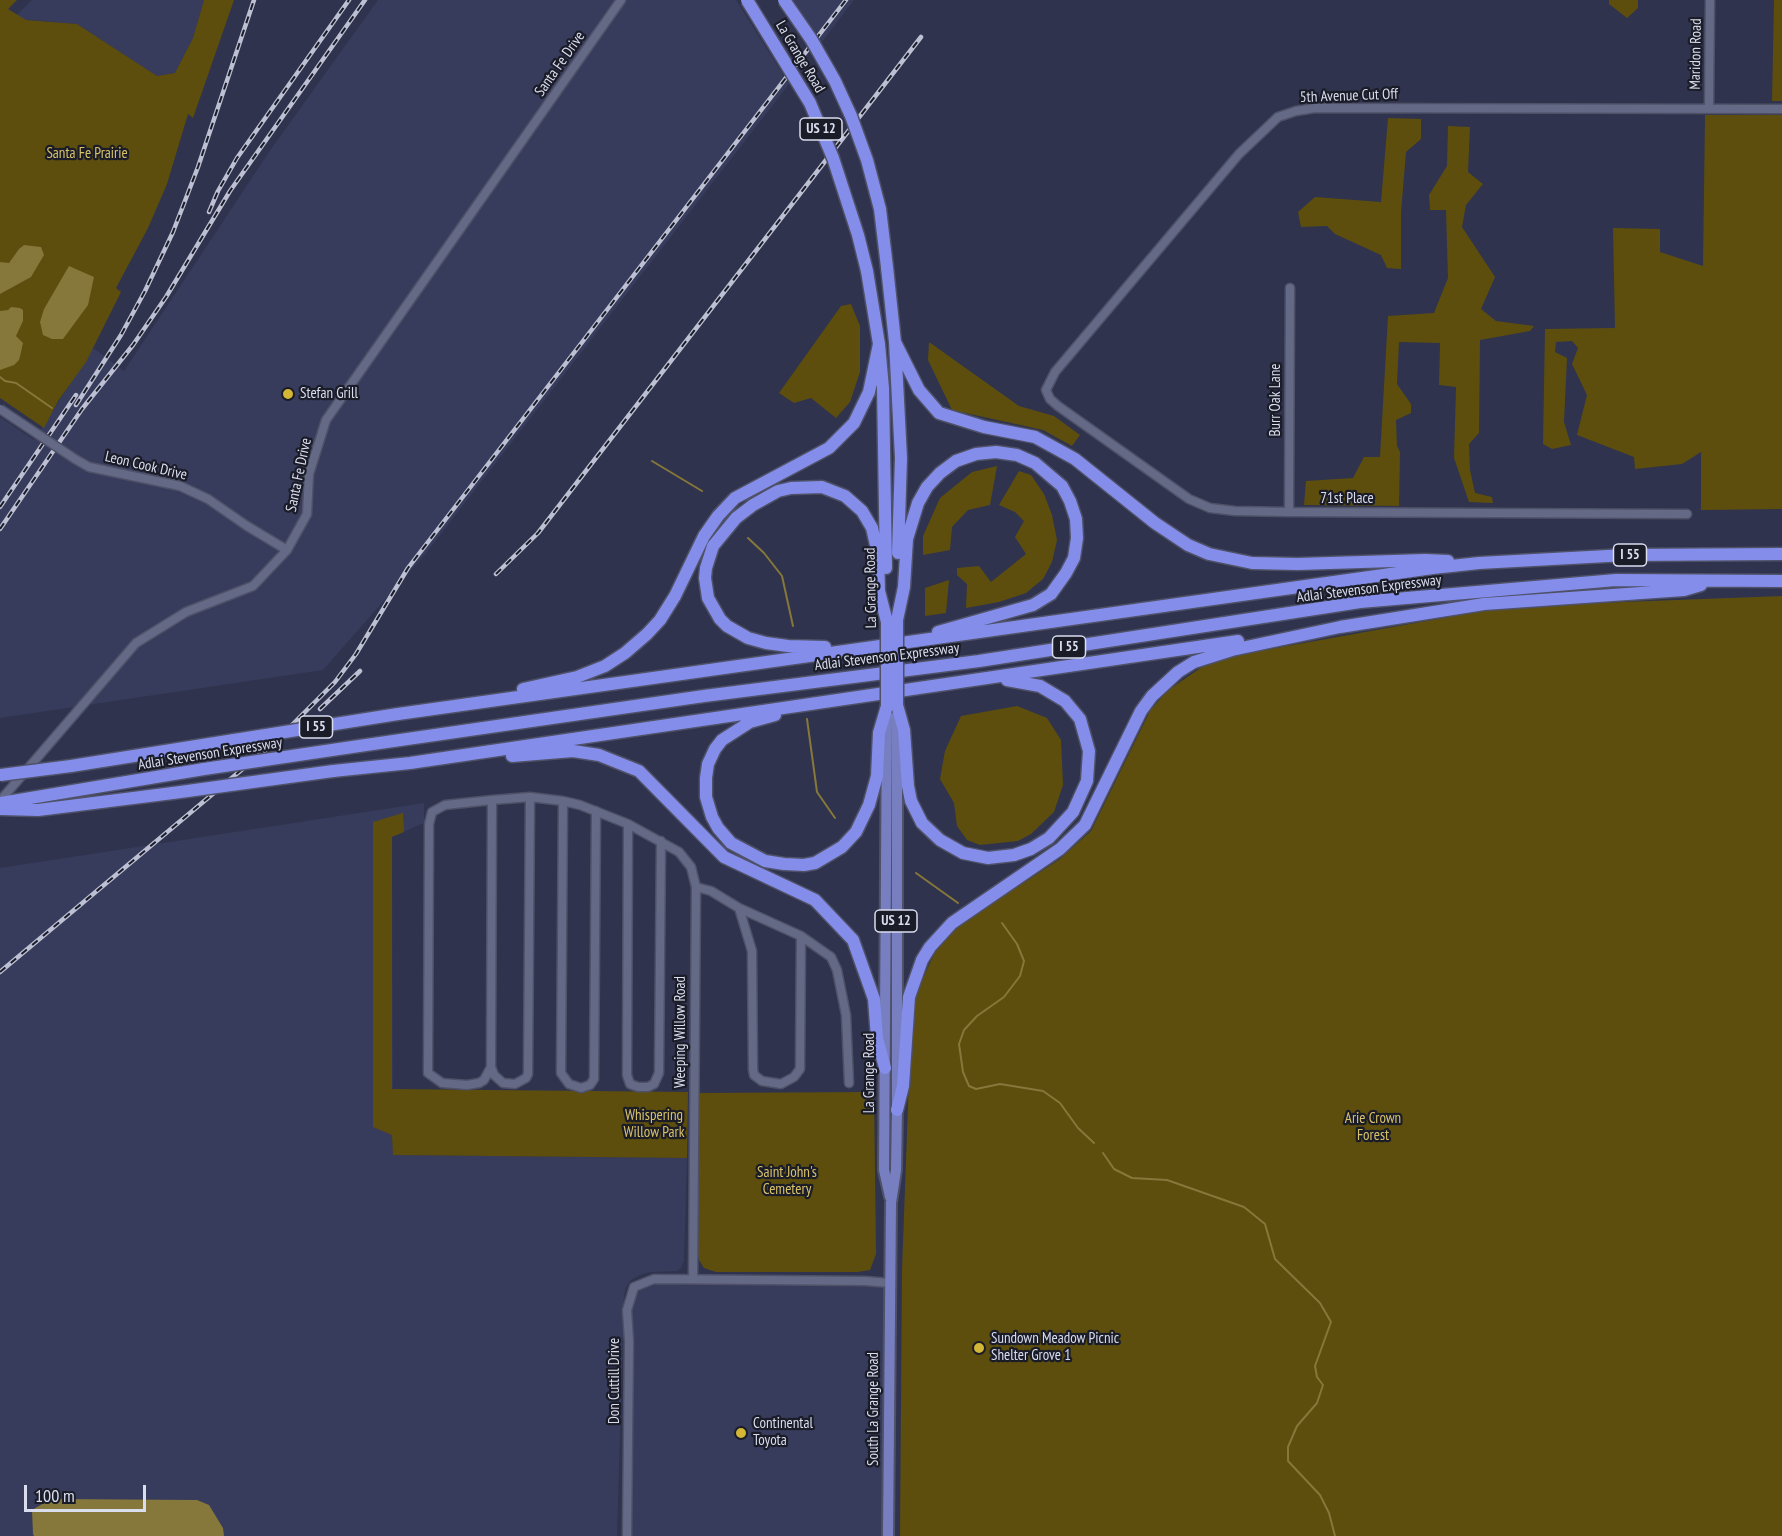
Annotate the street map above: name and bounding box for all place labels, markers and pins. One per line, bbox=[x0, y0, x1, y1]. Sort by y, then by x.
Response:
place label: Stefan Grill bbox=[300, 385, 358, 403]
marker: Stefan Grill bbox=[281, 387, 295, 401]
place label: Sundown Meadow Picnic Shelter Grove 1 bbox=[991, 1330, 1119, 1365]
marker: Sundown Meadow Picnic Shelter Grove 1 bbox=[972, 1341, 986, 1355]
place label: Continental Toyota bbox=[753, 1415, 813, 1450]
marker: Continental Toyota bbox=[734, 1426, 748, 1440]

